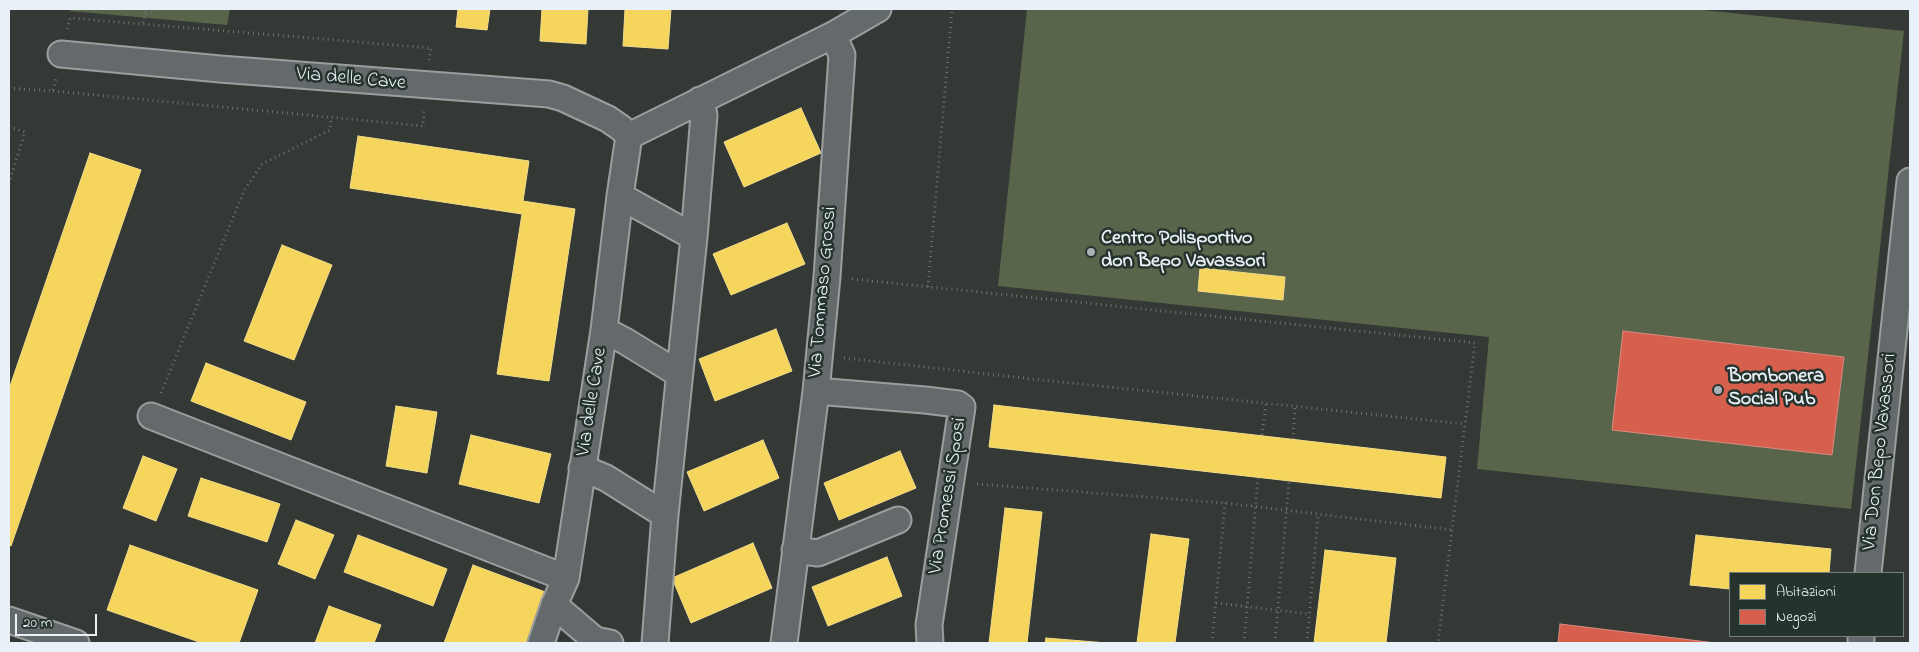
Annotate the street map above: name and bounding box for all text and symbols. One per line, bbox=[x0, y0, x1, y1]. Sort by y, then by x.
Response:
street label: Via delle Cave bbox=[295, 63, 407, 97]
street label: Via Tommaso Grossi bbox=[805, 206, 843, 378]
place label: Centro Polisportivo don Bepo Vavassori bbox=[1101, 228, 1265, 275]
marker: Centro Polisportivo don Bepo Vavassori bbox=[1085, 246, 1097, 258]
street label: Via delle Cave bbox=[573, 346, 613, 458]
street label: Via Don Bepo Vavassori bbox=[1859, 352, 1903, 552]
place label: Bombonera Social Pub bbox=[1728, 366, 1824, 413]
marker: Bombonera Social Pub bbox=[1712, 384, 1724, 396]
street label: Via Promessi Sposi bbox=[925, 416, 973, 576]
legend bbox=[1729, 572, 1904, 637]
text: Abitazioni bbox=[1776, 581, 1836, 603]
scale bar bbox=[18, 604, 100, 636]
text: Negozi bbox=[1776, 606, 1816, 628]
text: 20 m bbox=[23, 612, 52, 634]

